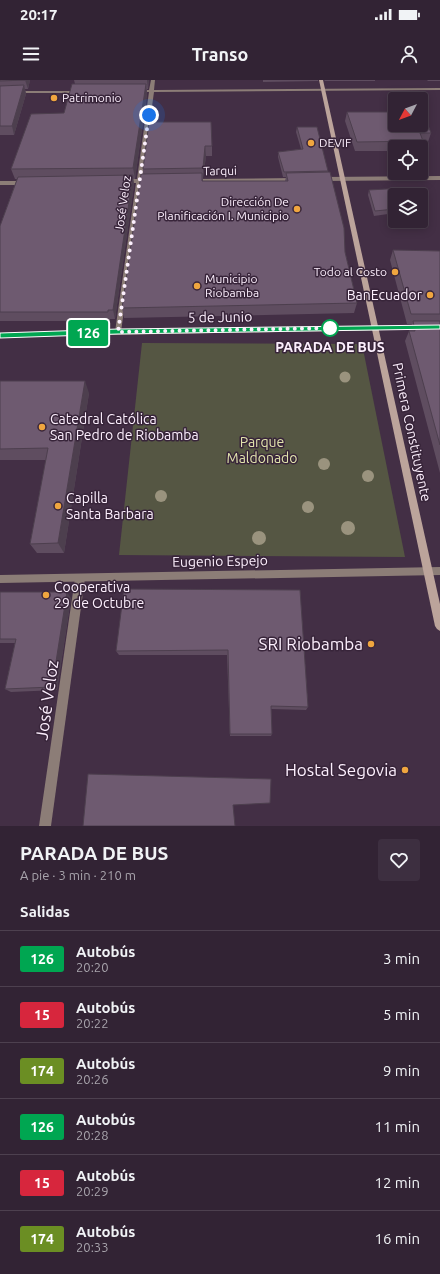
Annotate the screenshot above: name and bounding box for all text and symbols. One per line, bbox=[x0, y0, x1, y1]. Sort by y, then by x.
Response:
text: 20:17 bbox=[20, 6, 58, 23]
icon: menu bbox=[20, 43, 42, 65]
icon: person bbox=[398, 43, 420, 65]
text: Transo bbox=[192, 44, 248, 64]
place label: Patrimonio bbox=[62, 91, 122, 104]
north arrow bbox=[388, 92, 428, 132]
map controls bbox=[388, 92, 428, 228]
marker: Patrimonio bbox=[49, 93, 59, 103]
your location bbox=[139, 105, 159, 125]
place label: DEVIF bbox=[319, 136, 351, 149]
marker: DEVIF bbox=[306, 138, 316, 148]
button: locate bbox=[388, 140, 428, 180]
street label: Tarqui bbox=[203, 164, 237, 177]
street label: José Veloz bbox=[112, 174, 133, 233]
button: layers bbox=[388, 188, 428, 228]
place label: Dirección De Planificación I. Municipio bbox=[157, 195, 289, 222]
marker: Dirección De Planificación I. Municipio bbox=[292, 204, 302, 214]
place label: Todo al Costo bbox=[314, 265, 387, 278]
marker: Todo al Costo bbox=[390, 267, 400, 277]
place label: Municipio Riobamba bbox=[205, 272, 259, 299]
marker: Municipio Riobamba bbox=[192, 281, 202, 291]
place label: BanEcuador bbox=[347, 287, 423, 303]
marker: BanEcuador bbox=[425, 290, 435, 300]
street label: 5 de Junio bbox=[188, 308, 252, 326]
marker: PARADA DE BUS bbox=[321, 319, 339, 337]
line badge: 126 bbox=[65, 320, 111, 346]
text: 126 bbox=[76, 325, 100, 341]
place label: PARADA DE BUS bbox=[275, 339, 385, 355]
street label: Primera Constituyente bbox=[389, 361, 435, 503]
place label: Catedral Católica San Pedro de Riobamba bbox=[50, 411, 199, 443]
marker: Catedral Católica San Pedro de Riobamba bbox=[37, 422, 47, 432]
park label: Parque Maldonado bbox=[227, 434, 297, 466]
place label: Capilla Santa Barbara bbox=[66, 490, 154, 522]
marker: Capilla Santa Barbara bbox=[53, 501, 63, 511]
street label: Eugenio Espejo bbox=[172, 552, 268, 570]
place label: Cooperativa 29 de Octubre bbox=[54, 579, 144, 611]
marker: Cooperativa 29 de Octubre bbox=[41, 590, 51, 600]
place label: SRI Riobamba bbox=[259, 634, 363, 653]
marker: SRI Riobamba bbox=[366, 639, 376, 649]
street label: José Veloz bbox=[31, 659, 62, 741]
place label: Hostal Segovia bbox=[285, 760, 397, 779]
marker: Hostal Segovia bbox=[400, 765, 410, 775]
button: heart bbox=[378, 839, 420, 881]
text: PARADA DE BUS bbox=[20, 842, 168, 864]
text: A pie · 3 min · 210 m bbox=[20, 868, 136, 882]
text: Salidas bbox=[20, 903, 70, 920]
text: Autobús bbox=[76, 943, 135, 960]
text: 3 min bbox=[383, 950, 420, 967]
text: 126 bbox=[30, 951, 54, 967]
text: 20:20 bbox=[76, 960, 109, 974]
text: Autobús bbox=[76, 999, 135, 1016]
text: 5 min bbox=[383, 1006, 420, 1023]
text: 15 bbox=[34, 1007, 50, 1023]
text: 20:22 bbox=[76, 1016, 109, 1030]
text: Autobús bbox=[76, 1055, 135, 1072]
text: 9 min bbox=[383, 1062, 420, 1079]
text: 174 bbox=[30, 1063, 54, 1079]
text: 20:26 bbox=[76, 1072, 109, 1086]
text: Autobús bbox=[76, 1111, 135, 1128]
text: 11 min bbox=[374, 1118, 420, 1135]
text: 126 bbox=[30, 1119, 54, 1135]
text: 20:28 bbox=[76, 1128, 109, 1142]
text: Autobús bbox=[76, 1167, 135, 1184]
text: 12 min bbox=[374, 1174, 420, 1191]
text: 15 bbox=[34, 1175, 50, 1191]
text: 20:29 bbox=[76, 1184, 109, 1198]
text: Autobús bbox=[76, 1223, 135, 1240]
text: 16 min bbox=[374, 1230, 420, 1247]
text: 174 bbox=[30, 1231, 54, 1247]
text: 20:33 bbox=[76, 1240, 109, 1254]

